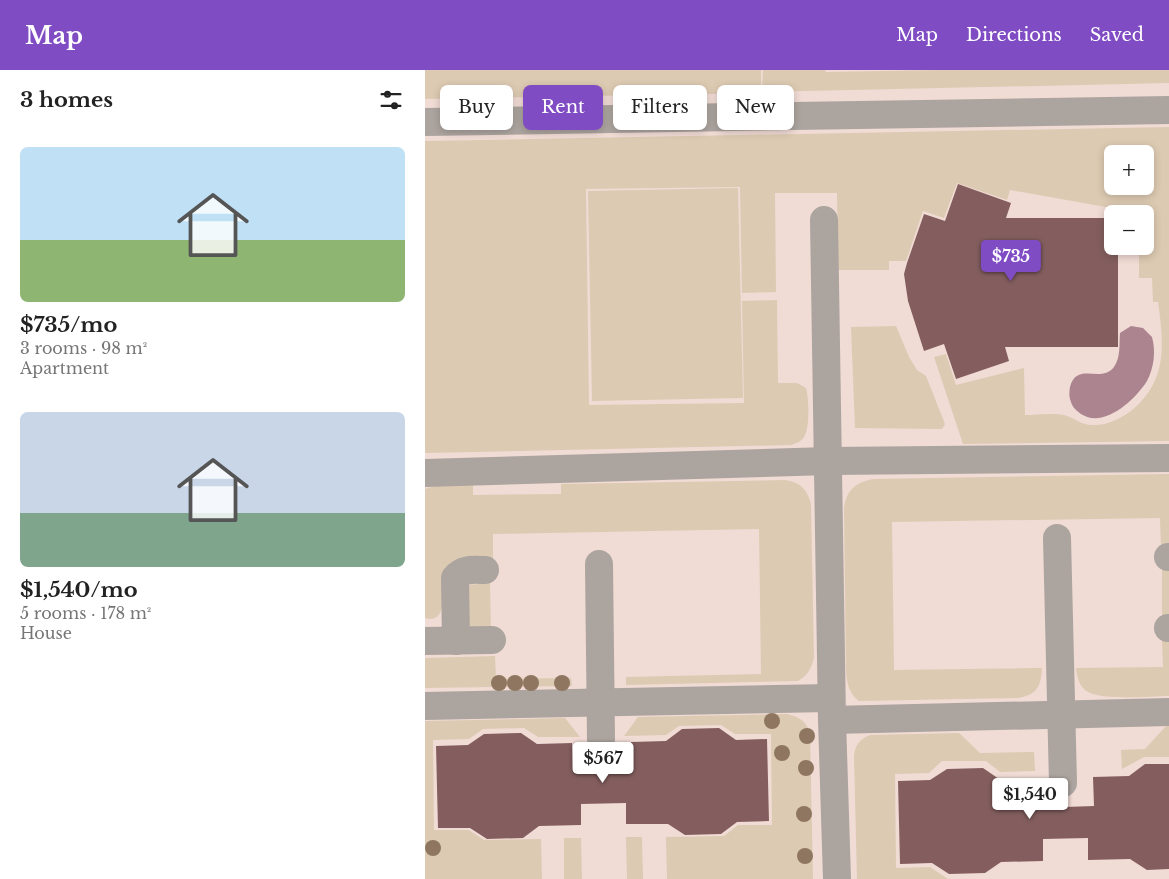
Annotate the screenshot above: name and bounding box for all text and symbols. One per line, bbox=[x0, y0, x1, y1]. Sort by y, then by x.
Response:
text: Map bbox=[25, 21, 83, 50]
text: Map bbox=[896, 24, 938, 46]
text: Directions bbox=[966, 24, 1062, 46]
text: Saved bbox=[1090, 24, 1144, 46]
chip: Buy bbox=[440, 85, 513, 130]
chip: Rent bbox=[523, 85, 603, 130]
chip: Filters bbox=[613, 85, 707, 130]
chip: New bbox=[717, 85, 794, 130]
icon: filters bbox=[377, 86, 405, 114]
text: 3 homes bbox=[20, 87, 113, 113]
map controls bbox=[1104, 145, 1154, 255]
button: + bbox=[1104, 145, 1154, 195]
icon: home bbox=[168, 180, 258, 270]
button: − bbox=[1104, 205, 1154, 255]
pin: $735 bbox=[981, 240, 1041, 282]
text: $735 bbox=[992, 246, 1030, 266]
text: $735/mo bbox=[20, 312, 117, 338]
text: 3 rooms · 98 m² bbox=[20, 338, 147, 358]
text: Apartment bbox=[20, 358, 109, 378]
icon: home bbox=[168, 445, 258, 535]
text: $1,540/mo bbox=[20, 577, 138, 603]
text: 5 rooms · 178 m² bbox=[20, 603, 151, 623]
text: House bbox=[20, 623, 72, 643]
pin: $567 bbox=[573, 742, 633, 784]
text: $567 bbox=[584, 748, 622, 768]
pin: $1,540 bbox=[989, 778, 1071, 820]
text: $1,540 bbox=[1003, 784, 1057, 804]

